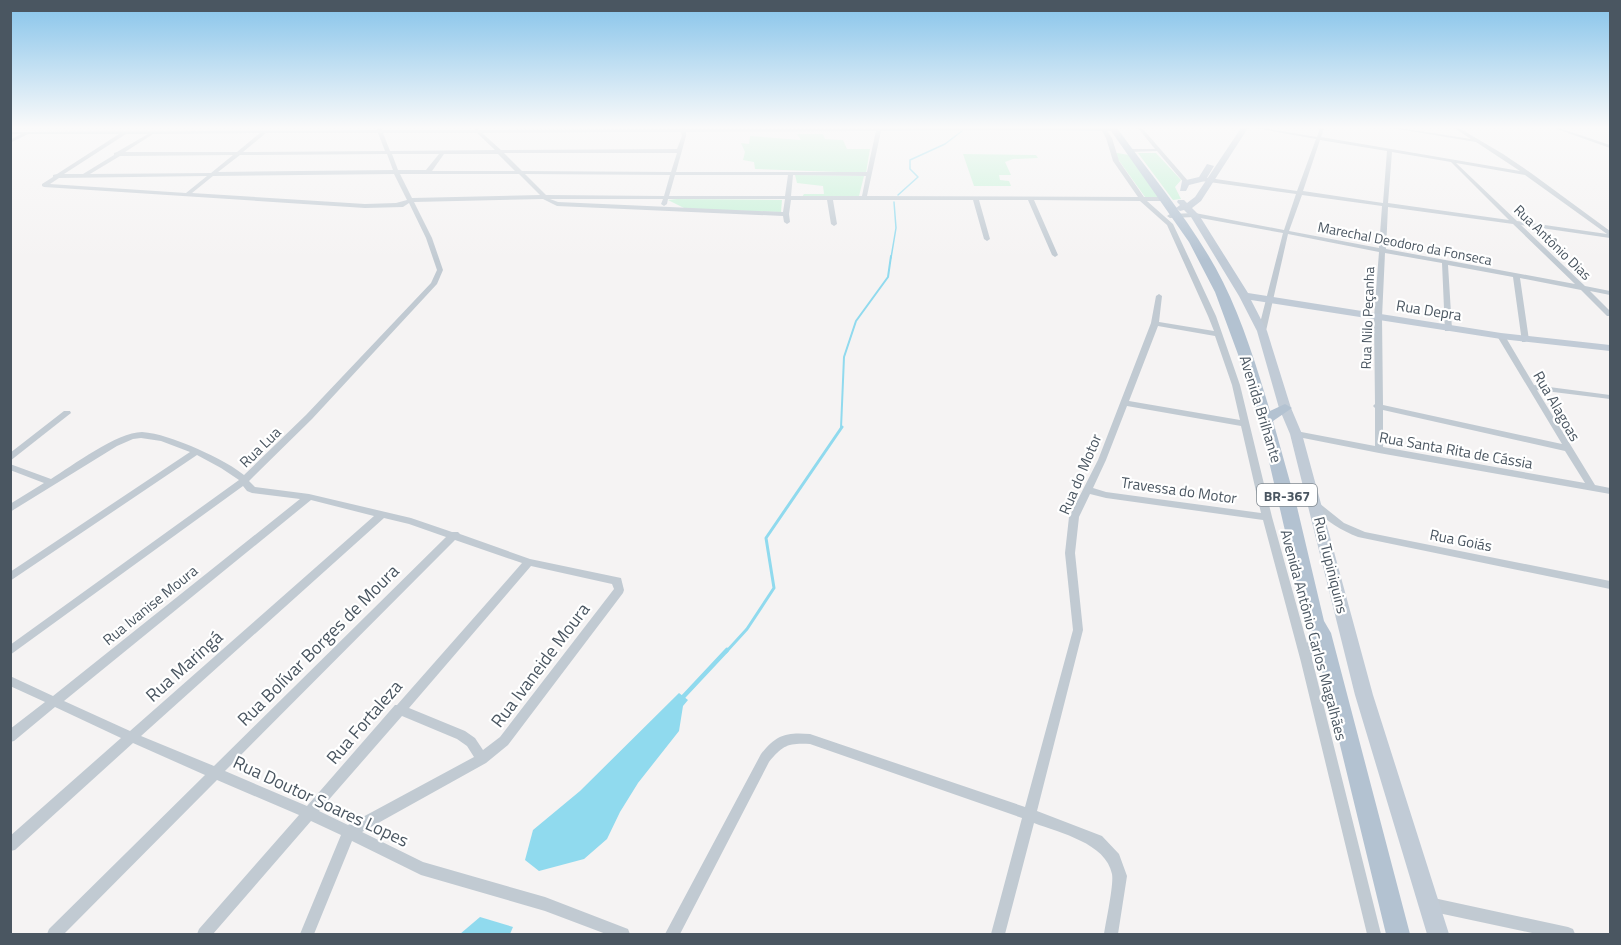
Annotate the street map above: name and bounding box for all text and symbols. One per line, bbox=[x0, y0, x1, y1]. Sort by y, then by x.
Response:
street label: Rua Antônio Dias bbox=[1509, 199, 1597, 285]
street label: Marechal Deodoro da Fonseca bbox=[1316, 216, 1494, 270]
street label: Rua Nilo Peçanha bbox=[1355, 266, 1379, 370]
street label: Rua Depra bbox=[1395, 293, 1464, 327]
street label: Avenida Brilhante bbox=[1234, 353, 1288, 465]
street label: Rua Alagoas bbox=[1528, 366, 1586, 446]
street label: Rua Lua bbox=[234, 421, 287, 473]
street label: Rua Santa Rita de Cássia bbox=[1377, 425, 1535, 475]
street label: Rua do Motor bbox=[1053, 430, 1107, 518]
street label: Travessa do Motor bbox=[1120, 470, 1238, 510]
road number: BR-367 bbox=[1257, 484, 1317, 506]
street label: Rua Tupiniquins bbox=[1308, 514, 1354, 616]
street label: Rua Goiás bbox=[1428, 523, 1494, 557]
street label: Avenida Antônio Carlos Magalhães bbox=[1275, 527, 1353, 743]
street label: Rua Bolívar Borges de Moura bbox=[231, 558, 405, 732]
street label: Rua Ivanise Moura bbox=[97, 559, 203, 651]
street label: Rua Ivaneide Moura bbox=[484, 597, 596, 733]
street label: Rua Maringá bbox=[139, 624, 229, 708]
street label: Rua Fortaleza bbox=[320, 674, 408, 770]
street label: Rua Doutor Soares Lopes bbox=[229, 748, 413, 854]

